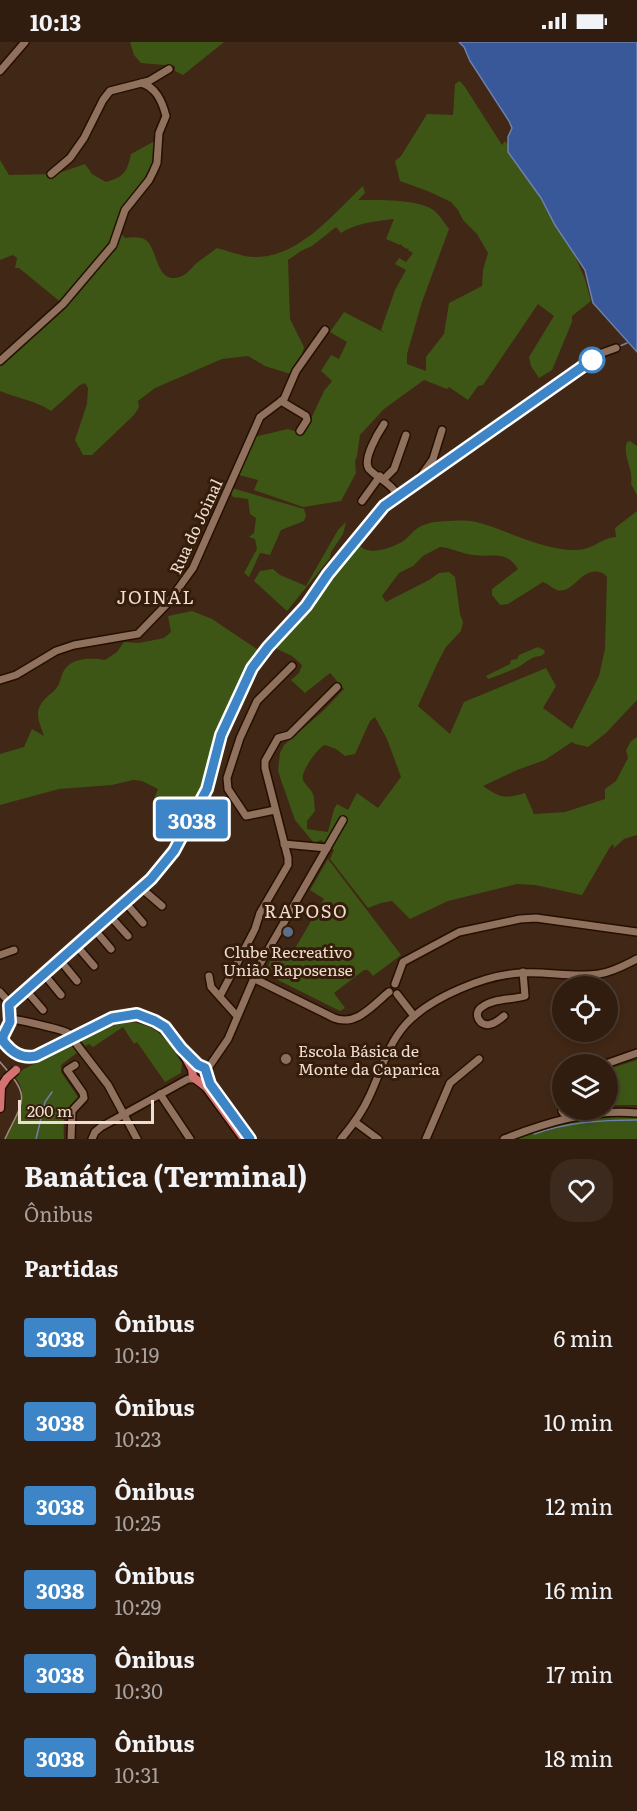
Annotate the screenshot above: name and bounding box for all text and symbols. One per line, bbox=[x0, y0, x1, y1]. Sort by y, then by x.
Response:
text: 10:13 bbox=[30, 5, 81, 38]
unlabelled marker bbox=[579, 347, 605, 373]
street label: Rua do Joinal bbox=[162, 474, 228, 578]
district label: JOINAL bbox=[117, 583, 195, 610]
line badge: 3038 bbox=[150, 800, 234, 838]
text: 3038 bbox=[168, 804, 216, 835]
district label: RAPOSO bbox=[264, 897, 348, 924]
marker: Clube Recreativo União Raposense bbox=[281, 925, 295, 939]
place label: Clube Recreativo União Raposense bbox=[223, 939, 353, 981]
map controls bbox=[552, 976, 618, 1120]
button: locate bbox=[552, 976, 618, 1042]
place label: Escola Básica de Monte da Caparica bbox=[298, 1038, 440, 1080]
marker: Escola Básica de Monte da Caparica bbox=[279, 1052, 293, 1066]
button: layers bbox=[552, 1054, 618, 1120]
scale bar bbox=[18, 1097, 154, 1124]
text: 200 m bbox=[27, 1098, 72, 1122]
text: Banática (Terminal) bbox=[24, 1154, 307, 1196]
button: heart bbox=[550, 1159, 613, 1222]
text: Ônibus bbox=[24, 1198, 92, 1228]
text: Partidas bbox=[24, 1251, 118, 1284]
text: Ônibus bbox=[114, 1306, 194, 1339]
text: 6 min bbox=[554, 1321, 613, 1354]
text: 3038 bbox=[36, 1322, 84, 1353]
text: 10:19 bbox=[114, 1339, 159, 1369]
text: Ônibus bbox=[114, 1390, 194, 1423]
text: 10 min bbox=[544, 1405, 613, 1438]
text: 3038 bbox=[36, 1406, 84, 1437]
text: 10:23 bbox=[114, 1423, 162, 1453]
text: Ônibus bbox=[114, 1474, 194, 1507]
text: 12 min bbox=[545, 1489, 613, 1522]
text: 3038 bbox=[36, 1490, 84, 1521]
text: 10:25 bbox=[114, 1507, 161, 1537]
text: Ônibus bbox=[114, 1558, 194, 1591]
text: 16 min bbox=[545, 1573, 613, 1606]
text: 3038 bbox=[36, 1574, 84, 1605]
text: 10:29 bbox=[114, 1591, 161, 1621]
text: Ônibus bbox=[114, 1642, 194, 1675]
text: 17 min bbox=[546, 1657, 613, 1690]
text: 3038 bbox=[36, 1658, 84, 1689]
text: 10:30 bbox=[114, 1675, 163, 1705]
text: Ônibus bbox=[114, 1726, 194, 1759]
text: 18 min bbox=[544, 1741, 613, 1774]
text: 3038 bbox=[36, 1742, 84, 1773]
text: 10:31 bbox=[114, 1759, 160, 1789]

